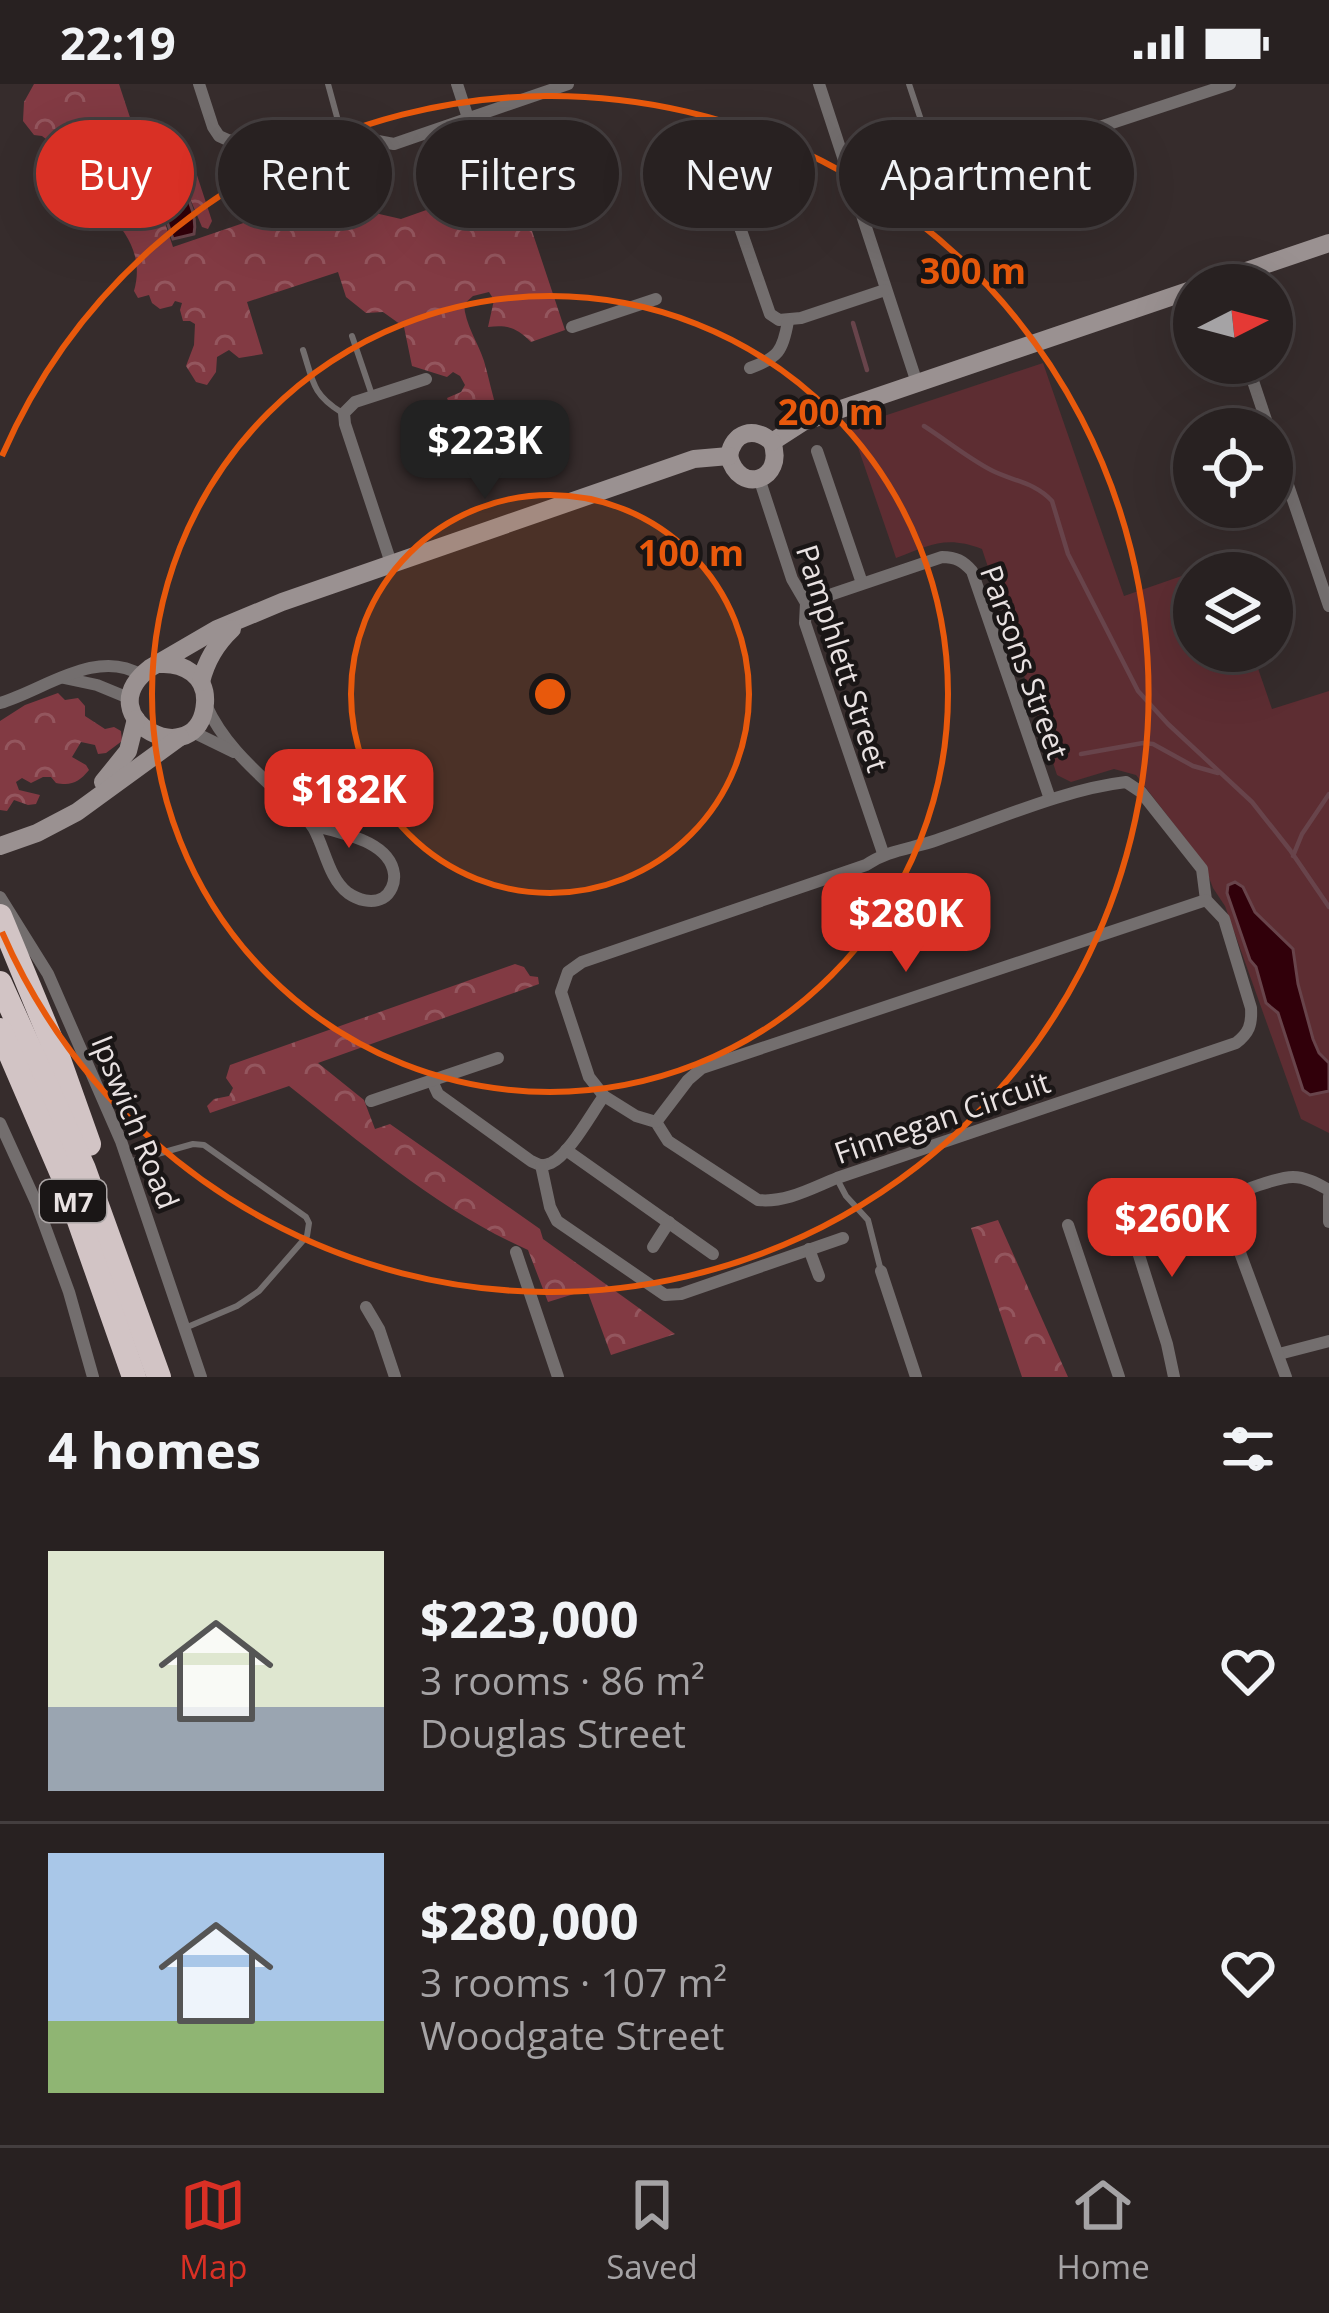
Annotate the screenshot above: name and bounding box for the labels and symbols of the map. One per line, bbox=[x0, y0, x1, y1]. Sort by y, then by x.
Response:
text: 300 m bbox=[920, 246, 1026, 295]
north arrow bbox=[1173, 264, 1293, 384]
text: 200 m bbox=[778, 387, 884, 436]
pin: $223K bbox=[401, 400, 569, 502]
text: 100 m bbox=[638, 528, 744, 577]
street label: Pamphlett Street bbox=[787, 539, 899, 777]
street label: Parsons Street bbox=[971, 559, 1079, 765]
centre of rings bbox=[529, 673, 571, 715]
pin: $182K bbox=[265, 749, 433, 851]
pin: $280K bbox=[822, 873, 990, 975]
street label: Ipswich Road bbox=[83, 1029, 189, 1215]
street label: Finnegan Circuit bbox=[829, 1061, 1055, 1173]
pin: $260K bbox=[1088, 1178, 1256, 1280]
road number: M7 bbox=[40, 1180, 106, 1222]

